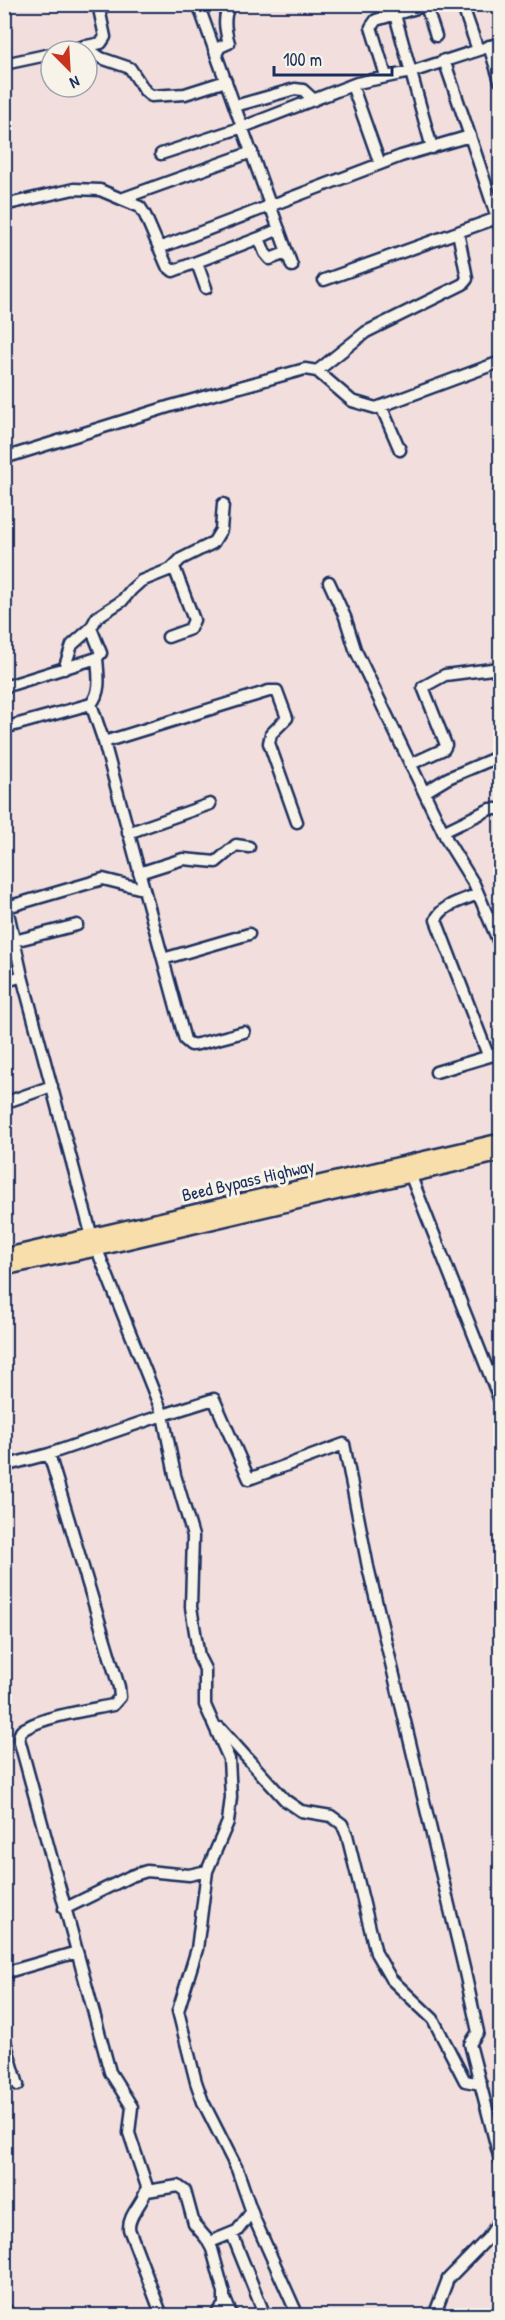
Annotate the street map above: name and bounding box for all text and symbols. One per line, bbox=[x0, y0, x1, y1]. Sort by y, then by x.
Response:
north arrow bbox=[39, 39, 99, 99]
scale bar bbox=[274, 39, 392, 77]
text: 100 m bbox=[283, 47, 322, 72]
text: N bbox=[66, 71, 83, 95]
street label: Beed Bypass Highway bbox=[179, 1153, 317, 1207]

